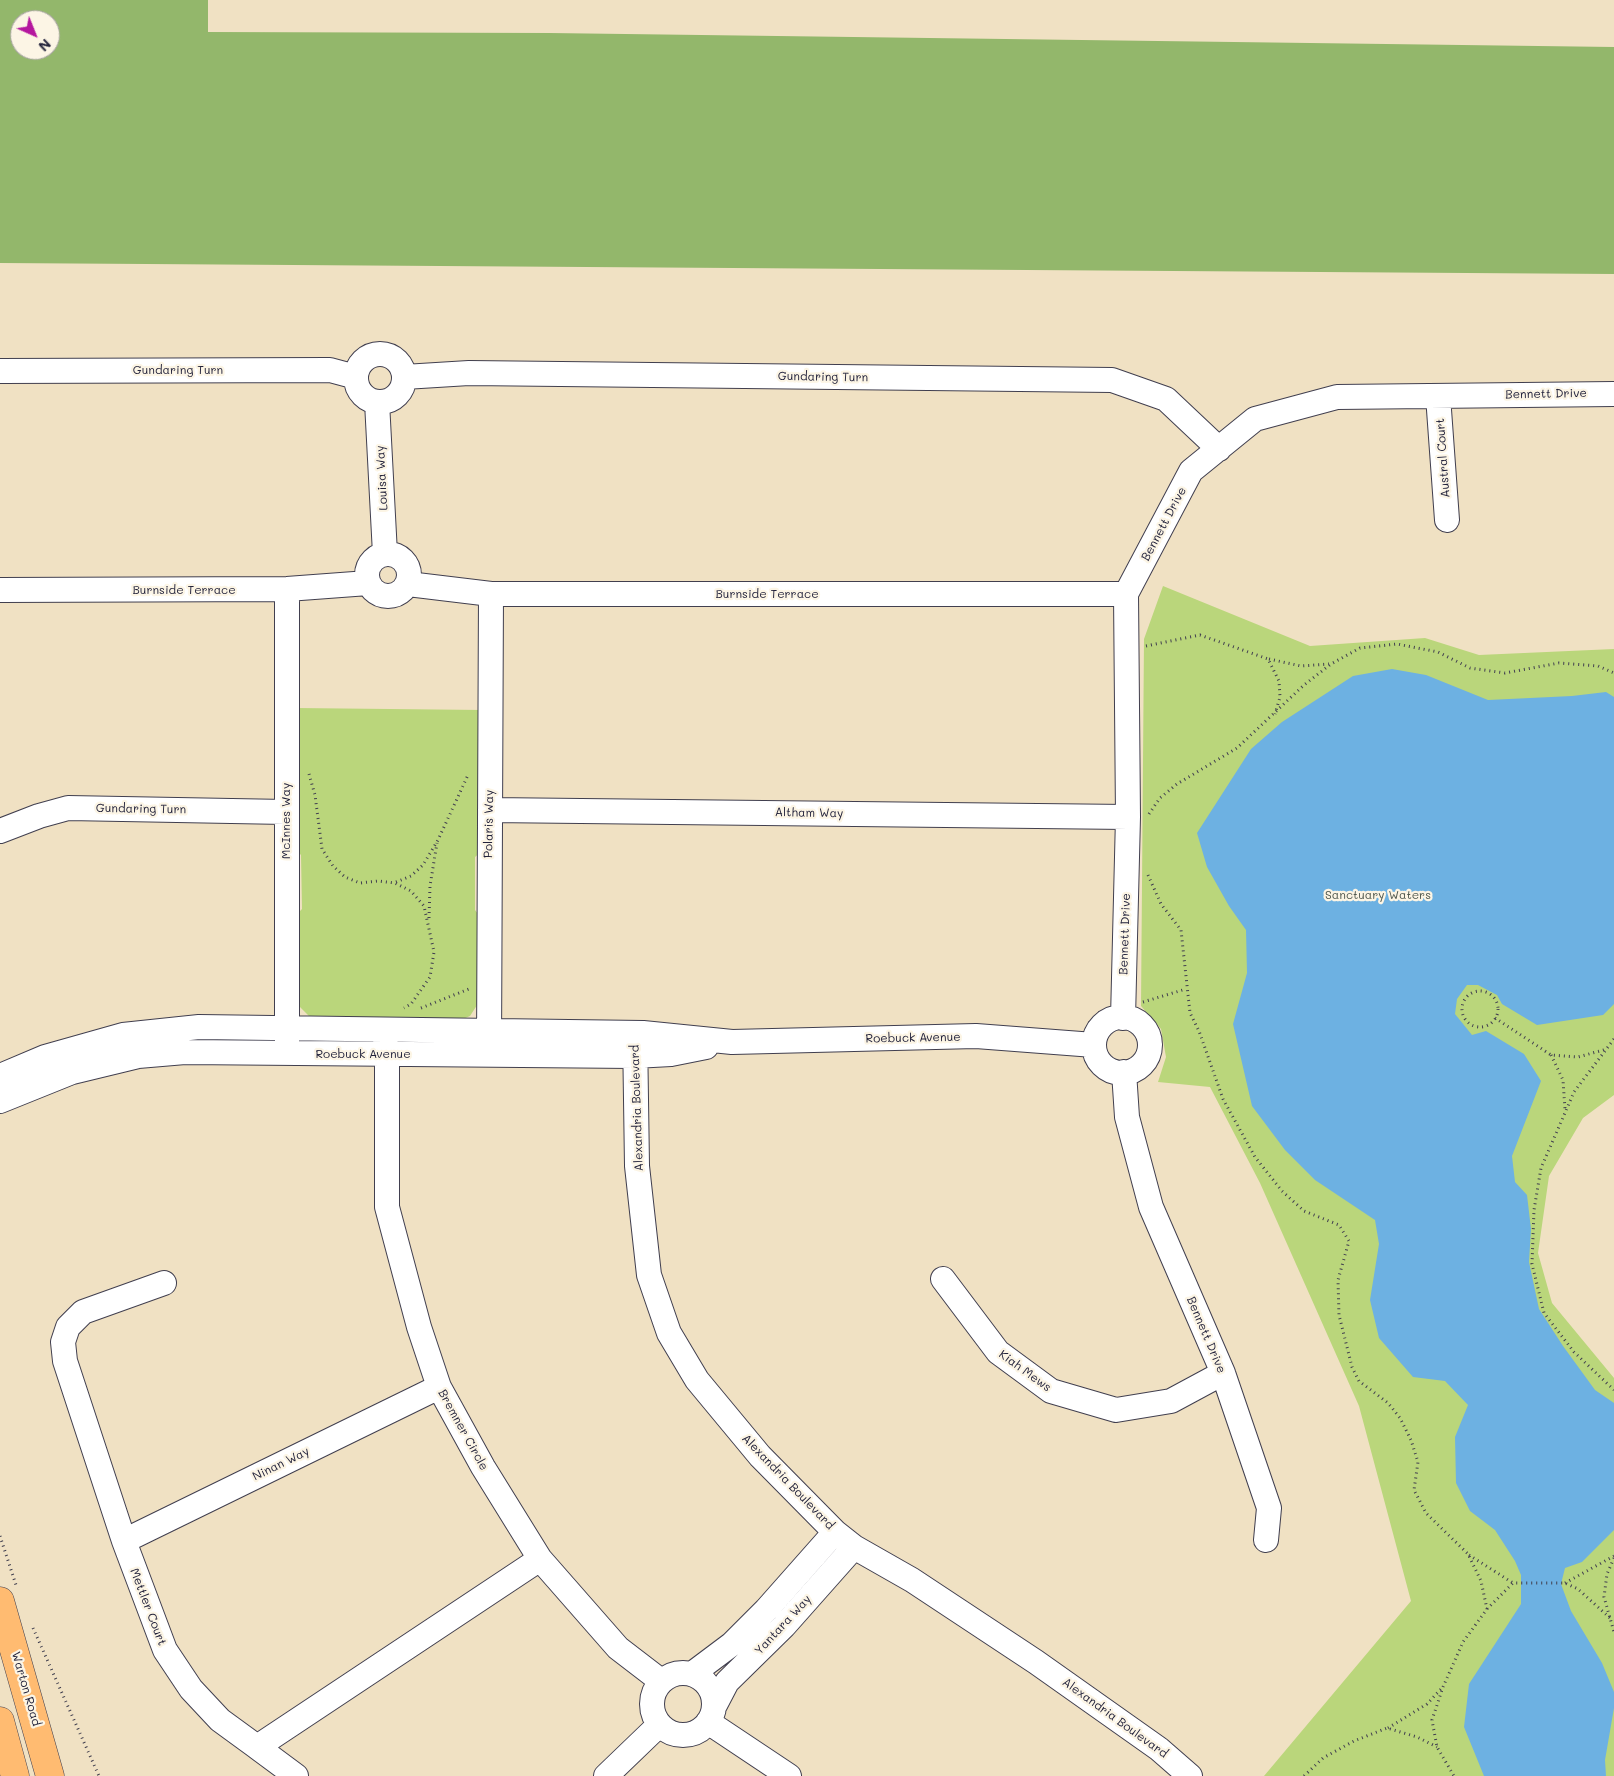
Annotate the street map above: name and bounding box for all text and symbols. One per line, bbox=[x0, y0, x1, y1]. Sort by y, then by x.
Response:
north arrow bbox=[10, 10, 60, 60]
text: N bbox=[35, 35, 56, 56]
street label: Gundaring Turn bbox=[133, 363, 223, 377]
street label: Gundaring Turn bbox=[778, 369, 868, 385]
street label: Bennett Drive bbox=[1505, 386, 1587, 402]
street label: Austral Court bbox=[1433, 418, 1453, 498]
street label: Louisa Way bbox=[373, 445, 391, 511]
street label: Bennett Drive bbox=[1138, 485, 1190, 563]
street label: Burnside Terrace bbox=[132, 583, 236, 597]
street label: Burnside Terrace bbox=[715, 587, 819, 601]
street label: McInnes Way bbox=[279, 783, 293, 859]
street label: Polaris Way bbox=[481, 790, 497, 858]
street label: Gundaring Turn bbox=[96, 801, 186, 817]
street label: Altham Way bbox=[775, 805, 843, 821]
park label: Sanctuary Waters bbox=[1325, 888, 1431, 902]
street label: Bennett Drive bbox=[1116, 893, 1134, 975]
street label: Roebuck Avenue bbox=[865, 1030, 961, 1046]
street label: Alexandria Boulevard bbox=[628, 1044, 646, 1172]
street label: Roebuck Avenue bbox=[315, 1047, 411, 1061]
street label: Bennett Drive bbox=[1183, 1295, 1229, 1375]
street label: Kiah Mews bbox=[996, 1347, 1054, 1395]
street label: Bremner Circle bbox=[435, 1387, 491, 1473]
street label: Alexandria Boulevard bbox=[739, 1431, 837, 1533]
street label: Ninan Way bbox=[250, 1444, 312, 1484]
street label: Mettler Court bbox=[127, 1566, 169, 1648]
street label: Yantara Way bbox=[752, 1592, 814, 1658]
street label: Warton Road bbox=[8, 1650, 44, 1728]
street label: Alexandria Boulevard bbox=[1060, 1675, 1170, 1761]

